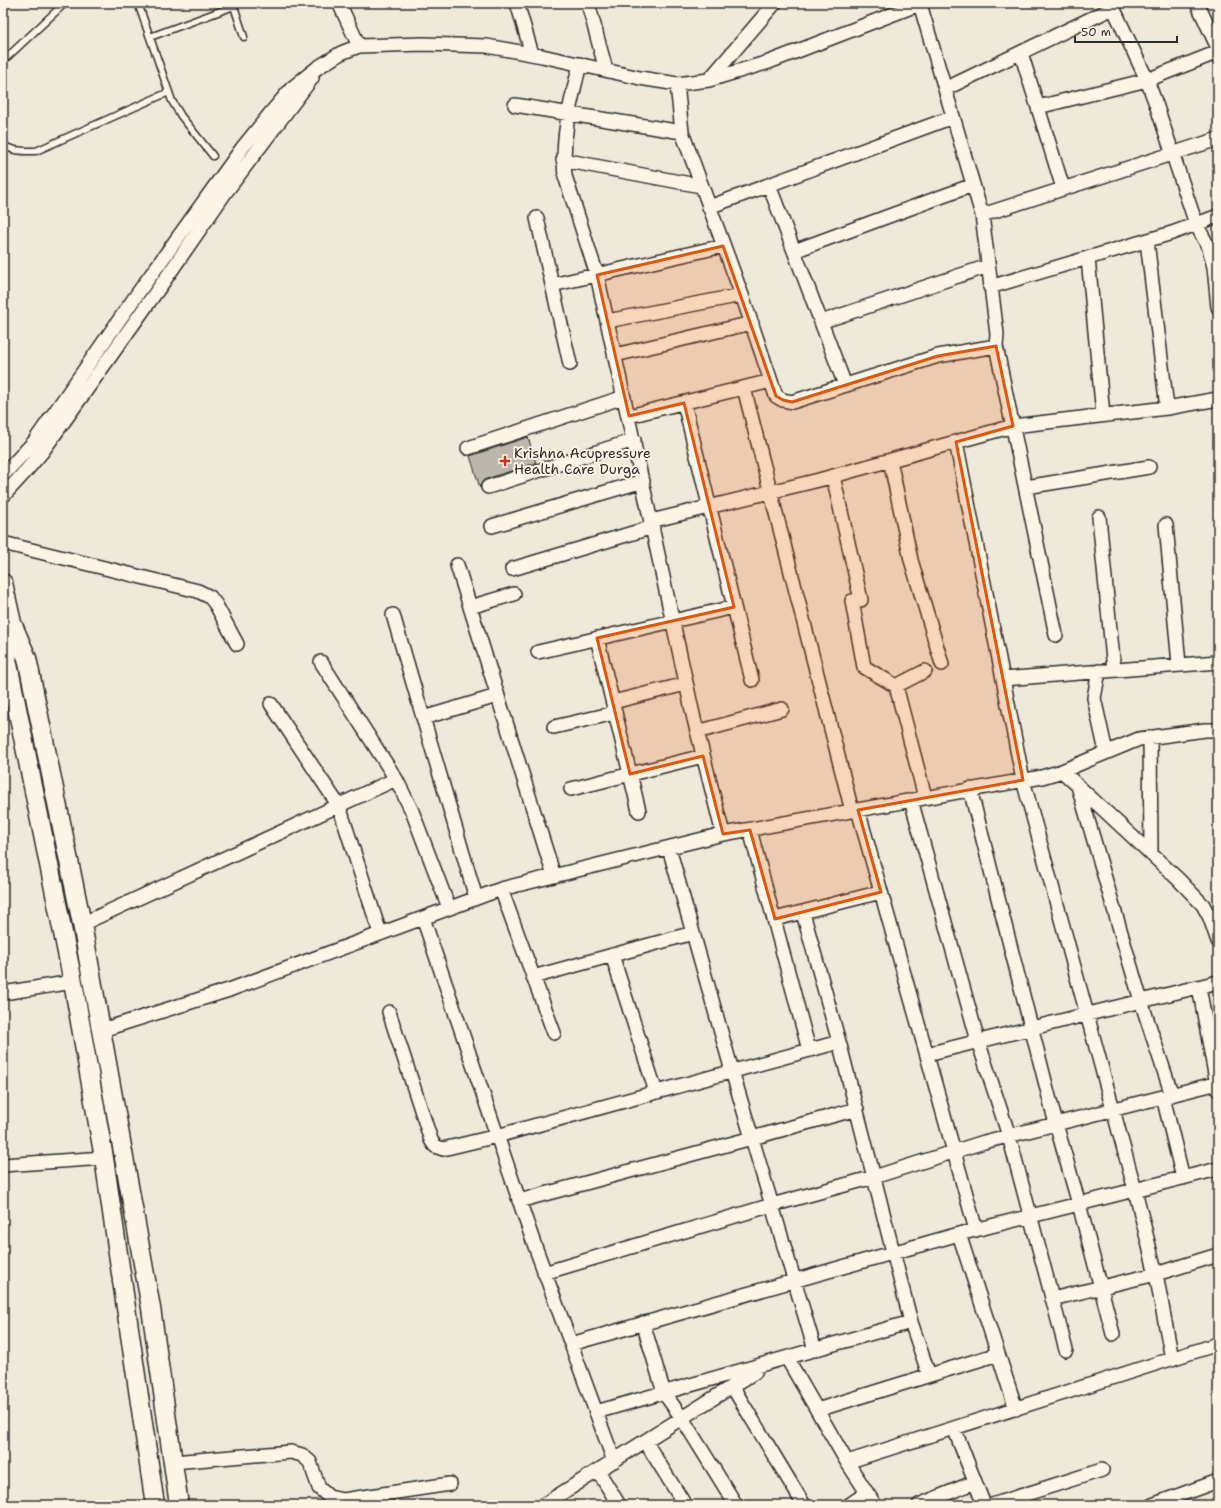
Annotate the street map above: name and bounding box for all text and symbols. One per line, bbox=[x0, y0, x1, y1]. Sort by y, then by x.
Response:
scale bar bbox=[1075, 18, 1177, 44]
text: 50 m bbox=[1081, 24, 1111, 40]
place label: Krishna Acupressure Health Care Durga bbox=[514, 444, 651, 478]
marker: Krishna Acupressure Health Care Durga bbox=[499, 455, 511, 467]

